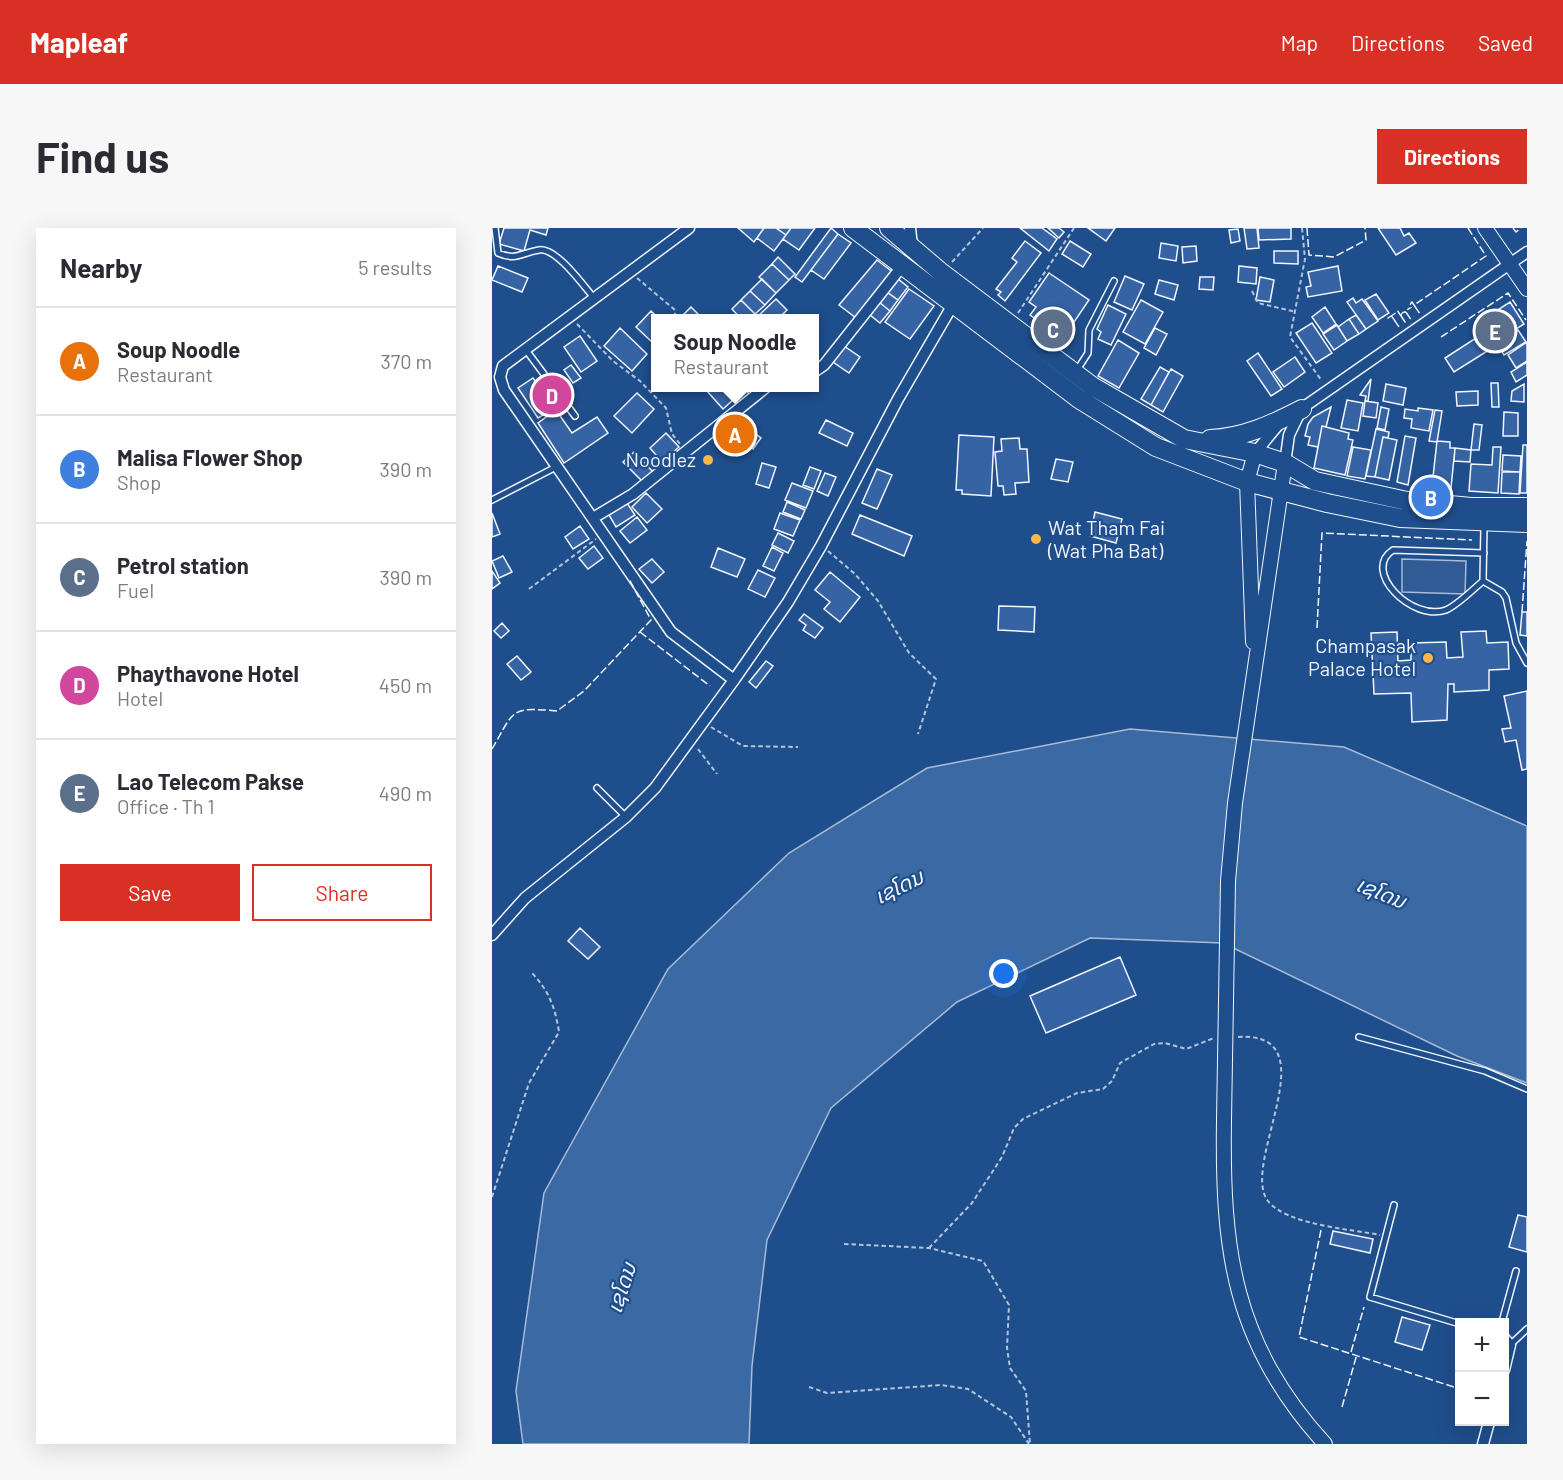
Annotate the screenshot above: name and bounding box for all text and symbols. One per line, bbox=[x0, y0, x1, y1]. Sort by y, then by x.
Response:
text: Mapleaf bbox=[30, 25, 128, 59]
text: Map bbox=[1281, 30, 1318, 55]
text: Directions bbox=[1351, 30, 1445, 55]
text: Saved bbox=[1478, 30, 1533, 55]
button: Directions bbox=[1377, 129, 1527, 184]
text: Find us bbox=[36, 131, 169, 181]
text: Nearby bbox=[60, 252, 142, 283]
text: 5 results bbox=[358, 255, 432, 279]
street label: Th 1 bbox=[1383, 295, 1424, 333]
pin: C bbox=[1034, 306, 1072, 352]
pin: E bbox=[1476, 308, 1514, 354]
popup bbox=[651, 314, 819, 392]
text: Soup Noodle bbox=[673, 328, 797, 354]
text: Soup Noodle bbox=[117, 336, 240, 362]
text: A bbox=[73, 349, 86, 373]
text: 370 m bbox=[380, 349, 432, 373]
text: Restaurant bbox=[673, 354, 769, 378]
text: Restaurant bbox=[117, 362, 213, 386]
pin: D bbox=[532, 372, 572, 418]
pin: A bbox=[716, 412, 754, 456]
text: Malisa Flower Shop bbox=[117, 444, 303, 470]
place label: Noodlez bbox=[626, 447, 696, 471]
marker: Noodlez bbox=[701, 453, 715, 467]
text: B bbox=[73, 457, 86, 481]
text: 390 m bbox=[379, 457, 432, 481]
text: Shop bbox=[117, 470, 161, 494]
pin: B bbox=[1412, 474, 1450, 520]
place label: Wat Tham Fai (Wat Pha Bat) bbox=[1047, 515, 1165, 562]
marker: Wat Tham Fai (Wat Pha Bat) bbox=[1029, 532, 1043, 546]
text: Petrol station bbox=[117, 552, 249, 578]
text: C bbox=[73, 565, 86, 589]
text: 390 m bbox=[379, 565, 432, 589]
text: Fuel bbox=[117, 578, 154, 602]
place label: Champasak Palace Hotel bbox=[1308, 633, 1416, 680]
marker: Champasak Palace Hotel bbox=[1421, 651, 1435, 665]
text: Phaythavone Hotel bbox=[117, 660, 299, 686]
text: D bbox=[73, 673, 86, 697]
text: 450 m bbox=[379, 673, 432, 697]
text: Hotel bbox=[117, 686, 163, 710]
text: Lao Telecom Pakse bbox=[117, 768, 304, 794]
text: E bbox=[74, 781, 85, 805]
text: 490 m bbox=[379, 781, 432, 805]
text: Office · Th 1 bbox=[117, 794, 215, 818]
water label: ເຊໂດນ bbox=[870, 862, 929, 908]
button: Save bbox=[60, 864, 240, 921]
button: Share bbox=[252, 864, 432, 921]
water label: ເຊໂດນ bbox=[1353, 870, 1412, 914]
your location bbox=[989, 959, 1018, 988]
water label: ເຊໂດນ bbox=[601, 1257, 641, 1316]
map controls bbox=[1455, 1318, 1509, 1426]
button: + bbox=[1455, 1318, 1509, 1372]
button: − bbox=[1455, 1372, 1509, 1426]

